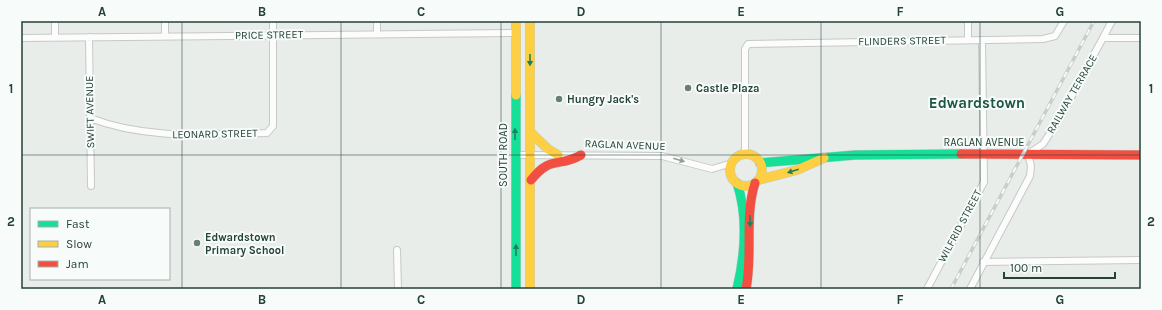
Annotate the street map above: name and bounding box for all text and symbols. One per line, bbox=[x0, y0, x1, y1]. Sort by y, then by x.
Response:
text: A bbox=[98, 4, 106, 19]
text: B bbox=[258, 4, 266, 19]
text: C bbox=[417, 4, 425, 19]
text: D bbox=[577, 4, 586, 19]
text: E bbox=[737, 4, 745, 19]
text: F bbox=[896, 4, 904, 19]
text: G bbox=[1056, 4, 1064, 19]
street label: PRICE STREET bbox=[235, 28, 304, 42]
street label: FLINDERS STREET bbox=[858, 34, 946, 48]
street label: RAILWAY TERRACE bbox=[1044, 52, 1100, 136]
one-way arrow bbox=[527, 54, 533, 67]
street label: SWIFT AVENUE bbox=[83, 76, 97, 148]
text: 1 bbox=[9, 81, 13, 96]
text: 1 bbox=[1149, 81, 1153, 96]
place label: Castle Plaza bbox=[696, 82, 760, 95]
marker: Castle Plaza bbox=[683, 83, 693, 93]
place label: Hungry Jack's bbox=[567, 93, 639, 106]
marker: Hungry Jack's bbox=[554, 94, 564, 104]
district label: Edwardstown bbox=[929, 94, 1025, 112]
street label: SOUTH ROAD bbox=[497, 123, 510, 187]
street label: LEONARD STREET bbox=[172, 127, 258, 141]
one-way arrow bbox=[512, 127, 518, 140]
street label: RAGLAN AVENUE bbox=[943, 136, 1025, 149]
street label: RAGLAN AVENUE bbox=[584, 137, 666, 153]
one-way arrow bbox=[673, 157, 685, 163]
one-way arrow bbox=[787, 168, 799, 174]
street label: WILFRID STREET bbox=[935, 187, 985, 264]
legend bbox=[30, 208, 170, 280]
text: 2 bbox=[7, 214, 15, 229]
text: 2 bbox=[1147, 214, 1155, 229]
one-way arrow bbox=[747, 215, 753, 228]
text: Fast bbox=[66, 217, 90, 231]
place label: Edwardstown Primary School bbox=[205, 231, 284, 257]
text: Slow bbox=[66, 237, 92, 251]
marker: Edwardstown Primary School bbox=[192, 238, 202, 248]
one-way arrow bbox=[513, 243, 519, 256]
scale bar bbox=[1004, 254, 1115, 280]
text: Jam bbox=[66, 257, 89, 271]
text: 100 m bbox=[1010, 261, 1042, 275]
text: A bbox=[98, 292, 106, 307]
text: B bbox=[258, 292, 266, 307]
text: C bbox=[417, 292, 425, 307]
text: D bbox=[577, 292, 586, 307]
text: E bbox=[737, 292, 745, 307]
text: F bbox=[896, 292, 904, 307]
text: G bbox=[1056, 292, 1064, 307]

